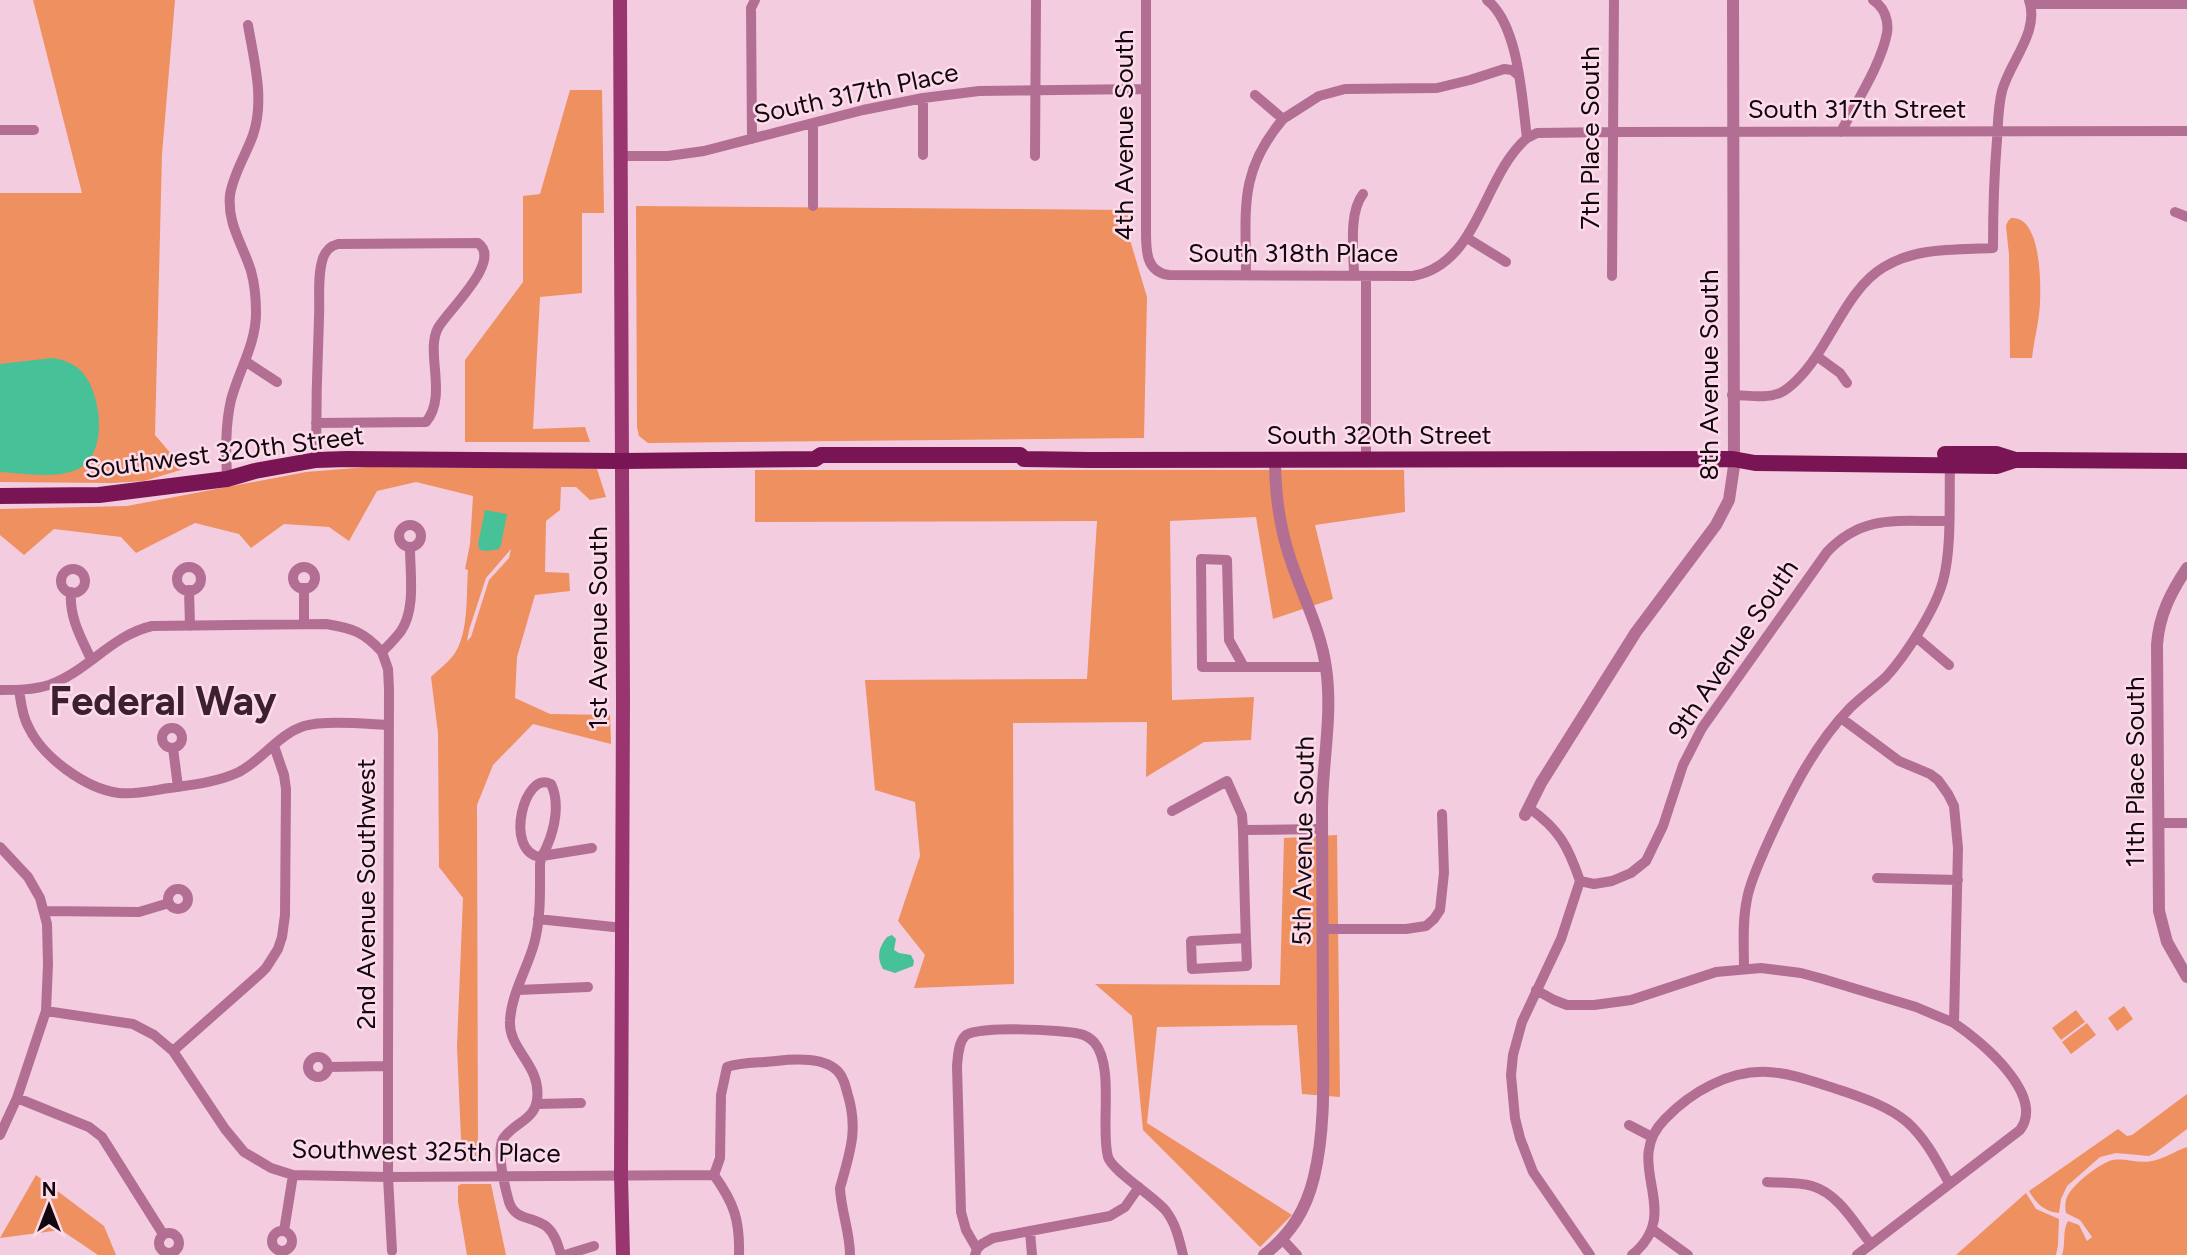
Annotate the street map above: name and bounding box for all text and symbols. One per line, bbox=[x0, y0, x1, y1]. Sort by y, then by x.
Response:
street label: 4th Avenue South bbox=[1108, 29, 1140, 241]
street label: 7th Place South bbox=[1574, 46, 1606, 230]
street label: South 317th Place bbox=[751, 56, 961, 130]
street label: South 317th Street bbox=[1748, 93, 1967, 125]
street label: South 318th Place bbox=[1188, 237, 1398, 269]
street label: 8th Avenue South bbox=[1693, 270, 1725, 480]
street label: Southwest 320th Street bbox=[82, 419, 366, 485]
street label: South 320th Street bbox=[1266, 419, 1492, 451]
street label: 1st Avenue South bbox=[582, 526, 614, 730]
street label: 9th Avenue South bbox=[1661, 553, 1805, 745]
district label: Federal Way bbox=[49, 677, 277, 725]
street label: 11th Place South bbox=[2119, 677, 2151, 867]
street label: 5th Avenue South bbox=[1285, 736, 1321, 946]
street label: 2nd Avenue Southwest bbox=[350, 758, 382, 1029]
street label: Southwest 325th Place bbox=[291, 1133, 561, 1169]
north arrow bbox=[14, 1171, 84, 1241]
text: N bbox=[42, 1178, 56, 1201]

